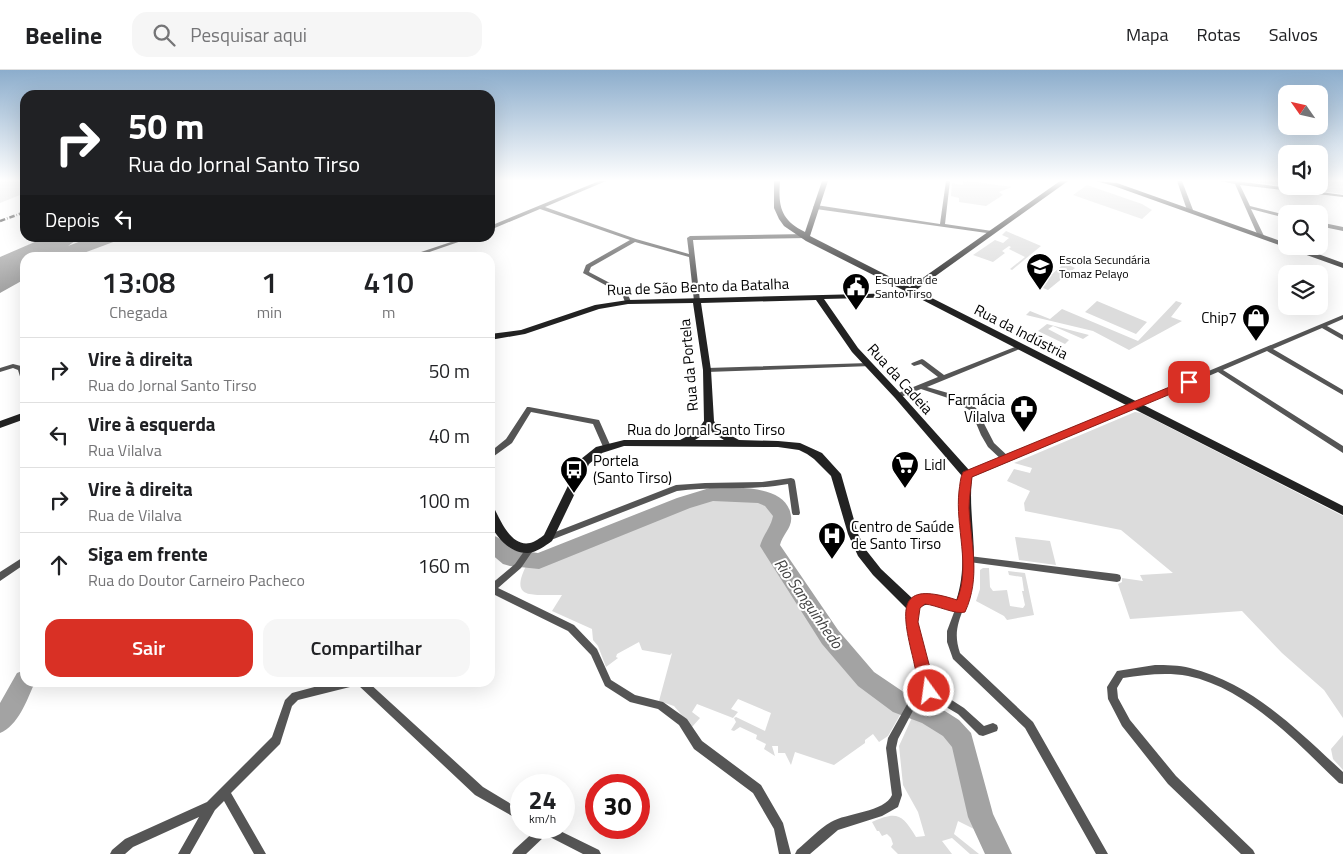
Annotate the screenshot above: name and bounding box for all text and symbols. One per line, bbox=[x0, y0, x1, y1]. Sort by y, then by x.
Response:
search box bbox=[132, 12, 482, 57]
text: Beeline bbox=[25, 17, 102, 53]
text: Pesquisar aqui bbox=[190, 20, 307, 49]
icon: search bbox=[150, 21, 178, 49]
text: Mapa bbox=[1126, 21, 1169, 48]
text: Rotas bbox=[1197, 21, 1241, 48]
text: Salvos bbox=[1269, 21, 1318, 48]
north arrow bbox=[1278, 85, 1328, 135]
map controls bbox=[1278, 85, 1328, 315]
text: 50 m bbox=[128, 99, 204, 153]
icon: right bbox=[45, 110, 110, 175]
button: sound bbox=[1278, 145, 1328, 195]
text: Rua do Jornal Santo Tirso bbox=[128, 147, 360, 181]
text: Depois bbox=[45, 205, 100, 234]
icon: left bbox=[110, 205, 138, 233]
button: search bbox=[1278, 205, 1328, 255]
place label: Escola Secundária Tomaz Pelayo bbox=[1059, 250, 1150, 283]
school or university icon: Escola Secundária Tomaz Pelayo bbox=[1025, 252, 1055, 291]
text: 13:08 bbox=[101, 259, 176, 305]
text: 1 bbox=[261, 259, 278, 305]
text: 410 bbox=[363, 259, 414, 305]
button: layers bbox=[1278, 265, 1328, 315]
place label: Esquadra de Santo Tirso bbox=[875, 270, 937, 303]
street label: Rua de São Bento da Batalha bbox=[606, 272, 790, 301]
public building icon: Esquadra de Santo Tirso bbox=[841, 272, 871, 311]
street label: Rua da Indústria bbox=[970, 298, 1073, 365]
text: Chegada bbox=[109, 300, 167, 324]
text: min bbox=[257, 300, 282, 324]
text: m bbox=[382, 300, 395, 324]
shop icon: Chip7 bbox=[1241, 303, 1271, 342]
place label: Chip7 bbox=[1201, 306, 1237, 329]
street label: Rua da Portela bbox=[673, 317, 704, 412]
street label: Rua da Cadeia bbox=[862, 338, 939, 420]
text: Vire à direita bbox=[88, 344, 193, 373]
icon: right bbox=[45, 356, 73, 384]
text: 50 m bbox=[429, 356, 470, 385]
pin bbox=[1168, 361, 1210, 403]
icon: arrive bbox=[1175, 368, 1203, 396]
text: Rua do Jornal Santo Tirso bbox=[88, 373, 257, 397]
place label: Farmácia Vilalva bbox=[948, 388, 1005, 428]
pharmacy icon: Farmácia Vilalva bbox=[1009, 394, 1039, 433]
text: Vire à esquerda bbox=[88, 409, 216, 438]
street label: Rua do Jornal Santo Tirso bbox=[627, 418, 785, 441]
icon: left bbox=[45, 421, 73, 449]
text: 40 m bbox=[429, 421, 470, 450]
text: Rua Vilalva bbox=[88, 438, 162, 462]
place label: Portela (Santo Tirso) bbox=[593, 449, 672, 489]
supermarket icon: Lidl bbox=[890, 450, 920, 489]
place label: Lidl bbox=[924, 453, 946, 476]
bus stop icon: Portela (Santo Tirso) bbox=[559, 455, 589, 494]
text: Vire à direita bbox=[88, 474, 193, 503]
icon: right bbox=[45, 486, 73, 514]
text: 100 m bbox=[418, 486, 470, 515]
text: Rua de Vilalva bbox=[88, 503, 182, 527]
place label: Centro de Saúde de Santo Tirso bbox=[851, 515, 954, 555]
hospital icon: Centro de Saúde de Santo Tirso bbox=[817, 521, 847, 560]
text: Siga em frente bbox=[88, 539, 208, 568]
icon: ahead bbox=[45, 551, 73, 579]
text: 160 m bbox=[418, 551, 470, 580]
water label: Rio Sanguinhedo bbox=[769, 553, 850, 654]
text: Rua do Doutor Carneiro Pacheco bbox=[88, 568, 305, 592]
button: Sair bbox=[45, 619, 253, 677]
button: Compartilhar bbox=[263, 619, 470, 677]
position arrow bbox=[902, 664, 954, 716]
speed limit sign: 30 bbox=[585, 774, 650, 839]
text: 24 bbox=[528, 781, 557, 819]
text: km/h bbox=[529, 809, 556, 828]

